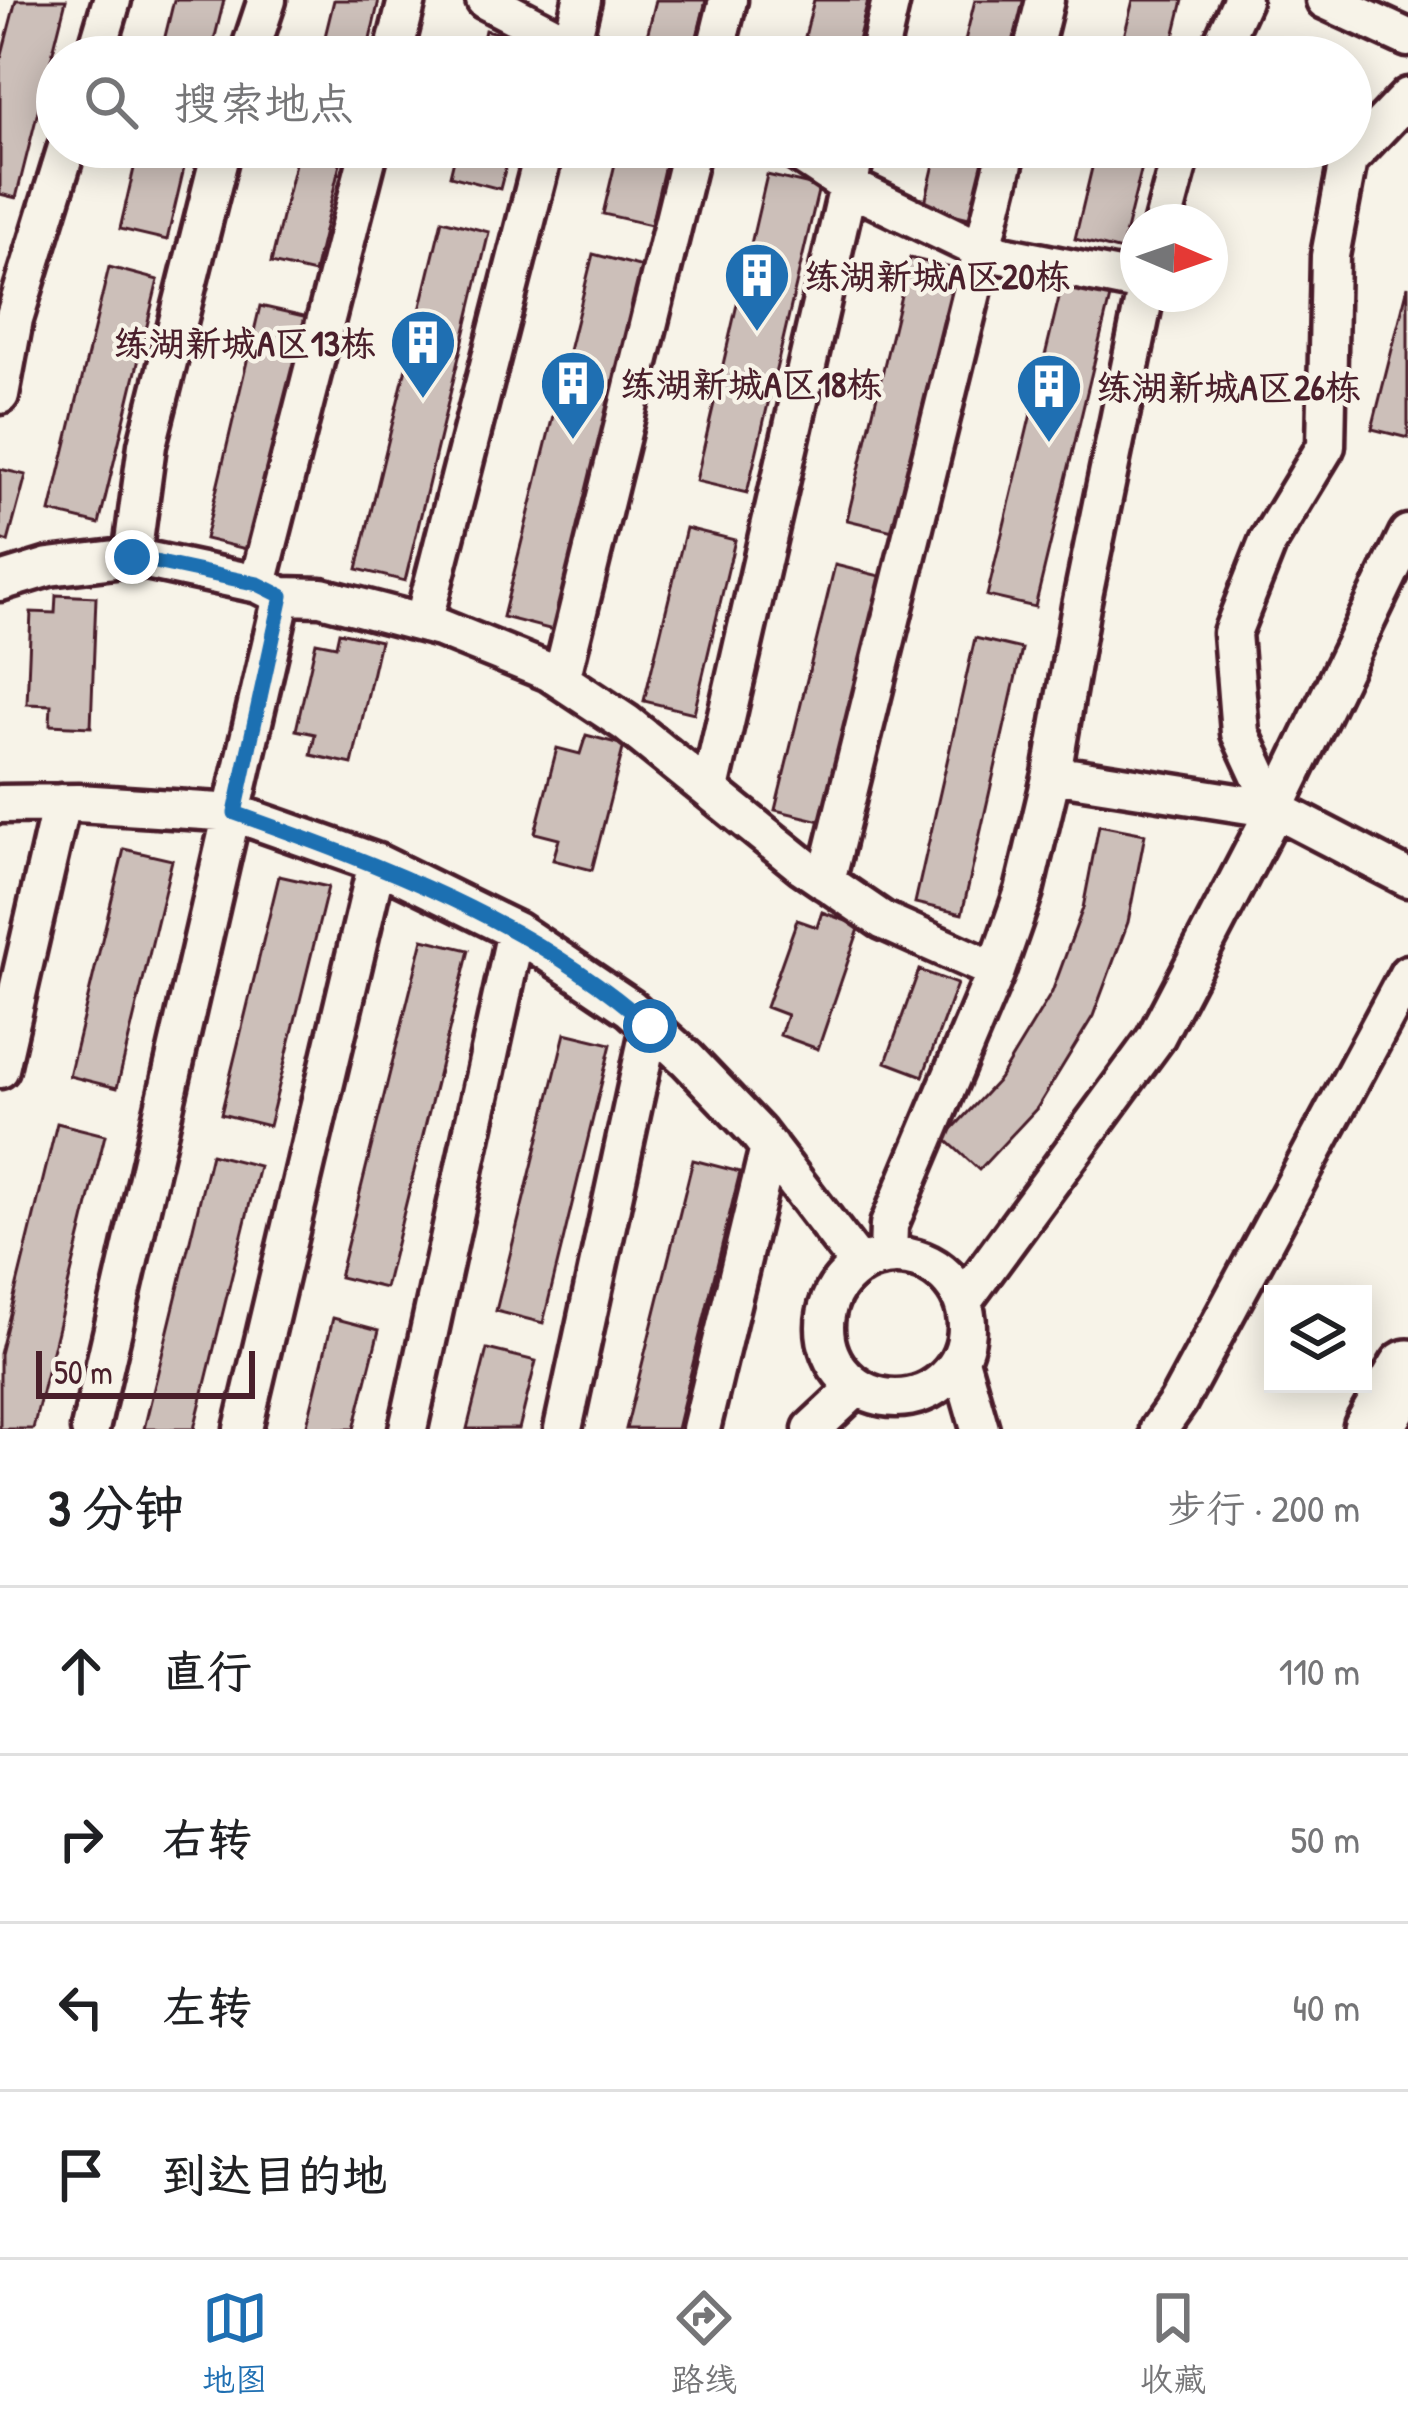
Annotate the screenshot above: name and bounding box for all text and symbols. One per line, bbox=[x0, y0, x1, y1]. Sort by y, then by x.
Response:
search box bbox=[36, 36, 1372, 168]
icon: search bbox=[78, 69, 144, 135]
text: 搜索地点 bbox=[174, 72, 354, 133]
north arrow bbox=[1120, 204, 1228, 312]
building icon: 练湖新城A区20栋 bbox=[722, 240, 792, 334]
place label: 练湖新城A区20栋 bbox=[804, 251, 1071, 300]
building icon: 练湖新城A区13栋 bbox=[388, 307, 458, 401]
place label: 练湖新城A区13栋 bbox=[113, 318, 376, 367]
building icon: 练湖新城A区18栋 bbox=[538, 348, 608, 442]
building icon: 练湖新城A区26栋 bbox=[1014, 351, 1084, 445]
place label: 练湖新城A区18栋 bbox=[620, 359, 882, 408]
place label: 练湖新城A区26栋 bbox=[1096, 362, 1361, 411]
route end bbox=[105, 530, 159, 584]
route start bbox=[623, 999, 677, 1053]
map controls bbox=[1264, 1285, 1372, 1393]
button: layers bbox=[1264, 1285, 1372, 1393]
scale bar bbox=[36, 1345, 255, 1398]
text: 50 m bbox=[54, 1350, 113, 1394]
text: 3 分钟 bbox=[48, 1473, 185, 1542]
text: 步行 · 200 m bbox=[1168, 1481, 1360, 1534]
icon: ahead bbox=[48, 1638, 114, 1704]
text: 直行 bbox=[162, 1640, 252, 1701]
text: 110 m bbox=[1279, 1644, 1360, 1697]
icon: right bbox=[48, 1806, 114, 1872]
text: 右转 bbox=[162, 1808, 252, 1869]
text: 50 m bbox=[1291, 1812, 1360, 1865]
icon: left bbox=[48, 1974, 114, 2040]
text: 左转 bbox=[162, 1976, 252, 2037]
text: 40 m bbox=[1292, 1980, 1360, 2033]
icon: arrive bbox=[48, 2142, 114, 2208]
text: 到达目的地 bbox=[162, 2144, 387, 2205]
tab: 地图 bbox=[202, 2285, 268, 2401]
tab: 路线 bbox=[671, 2285, 737, 2401]
tab: 收藏 bbox=[1140, 2285, 1206, 2401]

